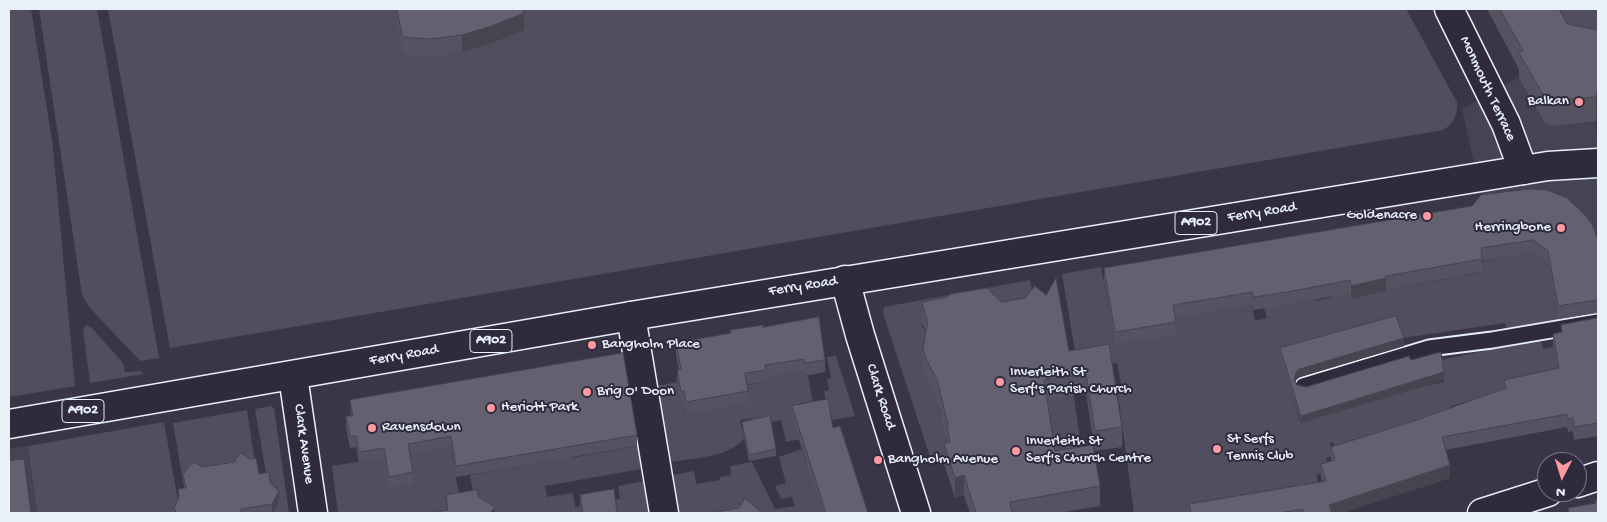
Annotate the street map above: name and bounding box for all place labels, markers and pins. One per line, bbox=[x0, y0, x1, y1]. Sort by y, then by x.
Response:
place label: Balkan bbox=[1528, 93, 1569, 111]
marker: Balkan bbox=[1573, 96, 1585, 108]
place label: Goldenacre bbox=[1346, 207, 1417, 225]
marker: Goldenacre bbox=[1421, 210, 1433, 222]
place label: Herringbone bbox=[1475, 219, 1551, 237]
marker: Herringbone bbox=[1555, 222, 1567, 234]
place label: Bangholm Place bbox=[602, 336, 700, 354]
marker: Bangholm Place bbox=[586, 339, 598, 351]
place label: Inverleith St Serf's Parish Church bbox=[1010, 364, 1131, 399]
marker: Inverleith St Serf's Parish Church bbox=[994, 376, 1006, 388]
place label: Brig O' Doon bbox=[597, 383, 674, 401]
marker: Brig O' Doon bbox=[581, 386, 593, 398]
place label: Heriott Park bbox=[501, 399, 578, 417]
marker: Heriott Park bbox=[485, 402, 497, 414]
place label: Ravensdown bbox=[382, 419, 461, 437]
marker: Ravensdown bbox=[366, 422, 378, 434]
place label: St Serfs Tennis Club bbox=[1227, 431, 1293, 466]
place label: Inverleith St Serf's Church Centre bbox=[1026, 433, 1151, 468]
marker: St Serfs Tennis Club bbox=[1211, 443, 1223, 455]
marker: Inverleith St Serf's Church Centre bbox=[1010, 445, 1022, 457]
place label: Bangholm Avenue bbox=[888, 451, 998, 469]
marker: Bangholm Avenue bbox=[872, 454, 884, 466]

